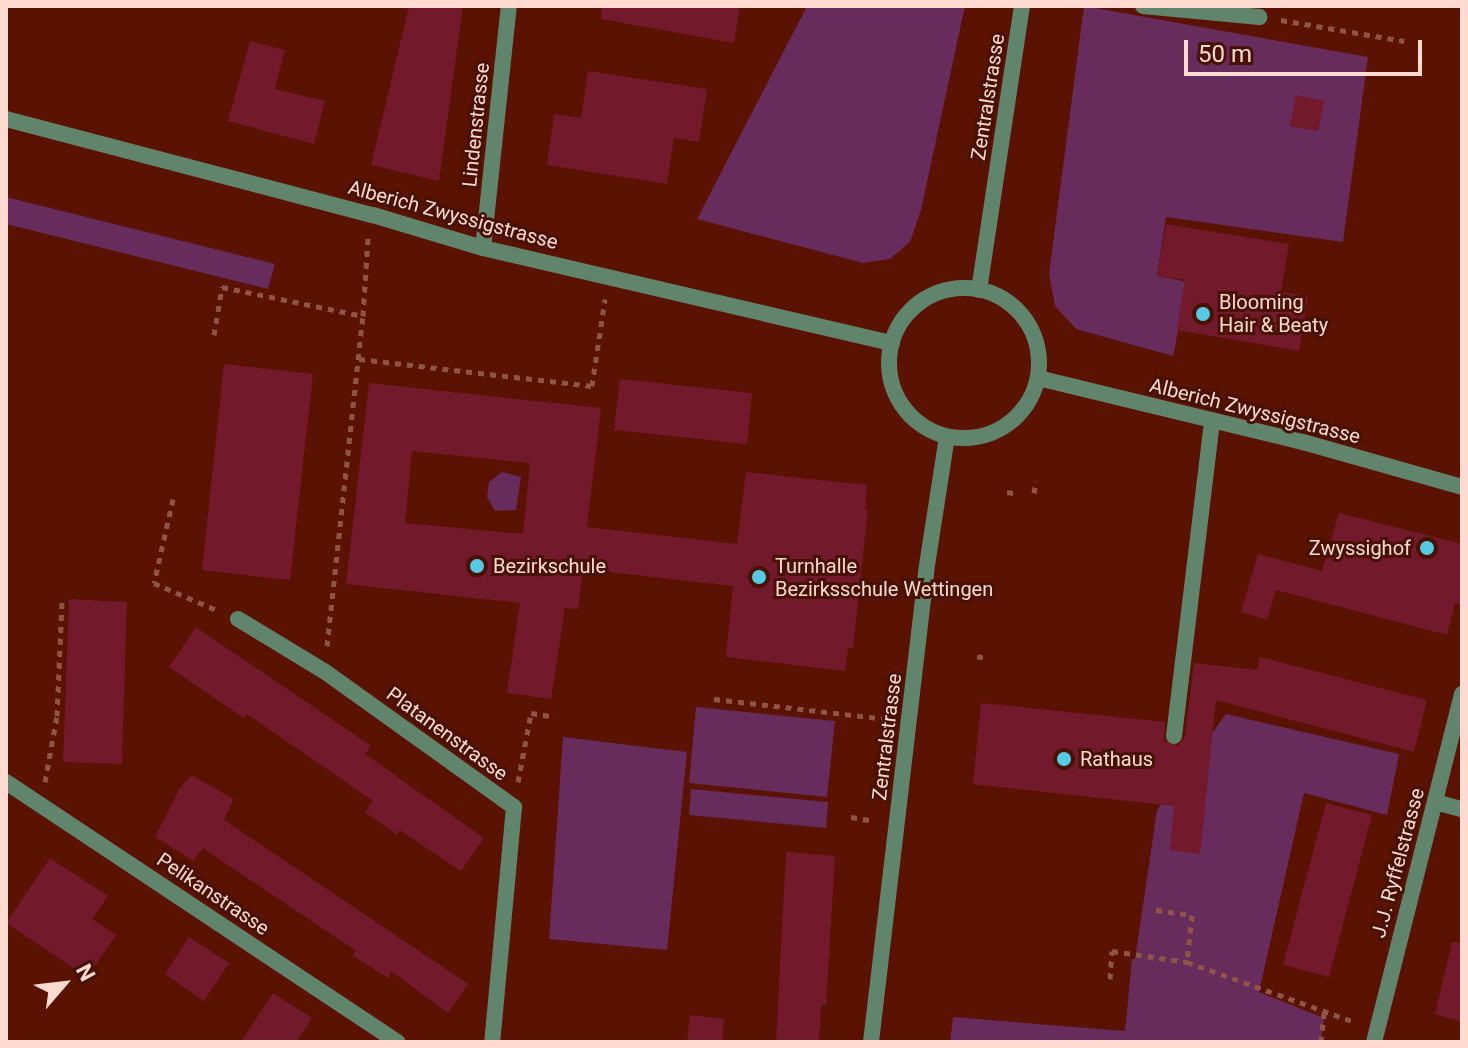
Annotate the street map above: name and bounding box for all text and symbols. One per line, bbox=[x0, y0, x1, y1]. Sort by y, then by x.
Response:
scale bar bbox=[1188, 24, 1426, 74]
street label: Zentralstrasse bbox=[966, 32, 1010, 162]
text: 50 m bbox=[1198, 40, 1252, 68]
street label: Lindenstrasse bbox=[458, 62, 494, 188]
street label: Alberich Zwyssigstrasse bbox=[345, 175, 561, 255]
place label: Blooming Hair & Beaty bbox=[1219, 290, 1328, 337]
marker: Blooming Hair & Beaty bbox=[1194, 305, 1212, 323]
street label: Alberich Zwyssigstrasse bbox=[1147, 373, 1363, 449]
place label: Zwyssighof bbox=[1309, 536, 1411, 560]
marker: Zwyssighof bbox=[1418, 539, 1436, 557]
place label: Bezirkschule bbox=[493, 554, 606, 578]
place label: Turnhalle Bezirksschule Wettingen bbox=[775, 554, 993, 601]
marker: Bezirkschule bbox=[468, 557, 486, 575]
marker: Turnhalle Bezirksschule Wettingen bbox=[750, 568, 768, 586]
street label: Zentralstrasse bbox=[867, 672, 907, 802]
street label: Platanenstrasse bbox=[382, 682, 512, 786]
place label: Rathaus bbox=[1080, 747, 1153, 771]
marker: Rathaus bbox=[1055, 750, 1073, 768]
street label: J.J. Ryffelstrasse bbox=[1366, 786, 1430, 940]
street label: Pelikanstrasse bbox=[152, 848, 274, 940]
north arrow bbox=[24, 944, 104, 1024]
text: N bbox=[71, 960, 100, 985]

